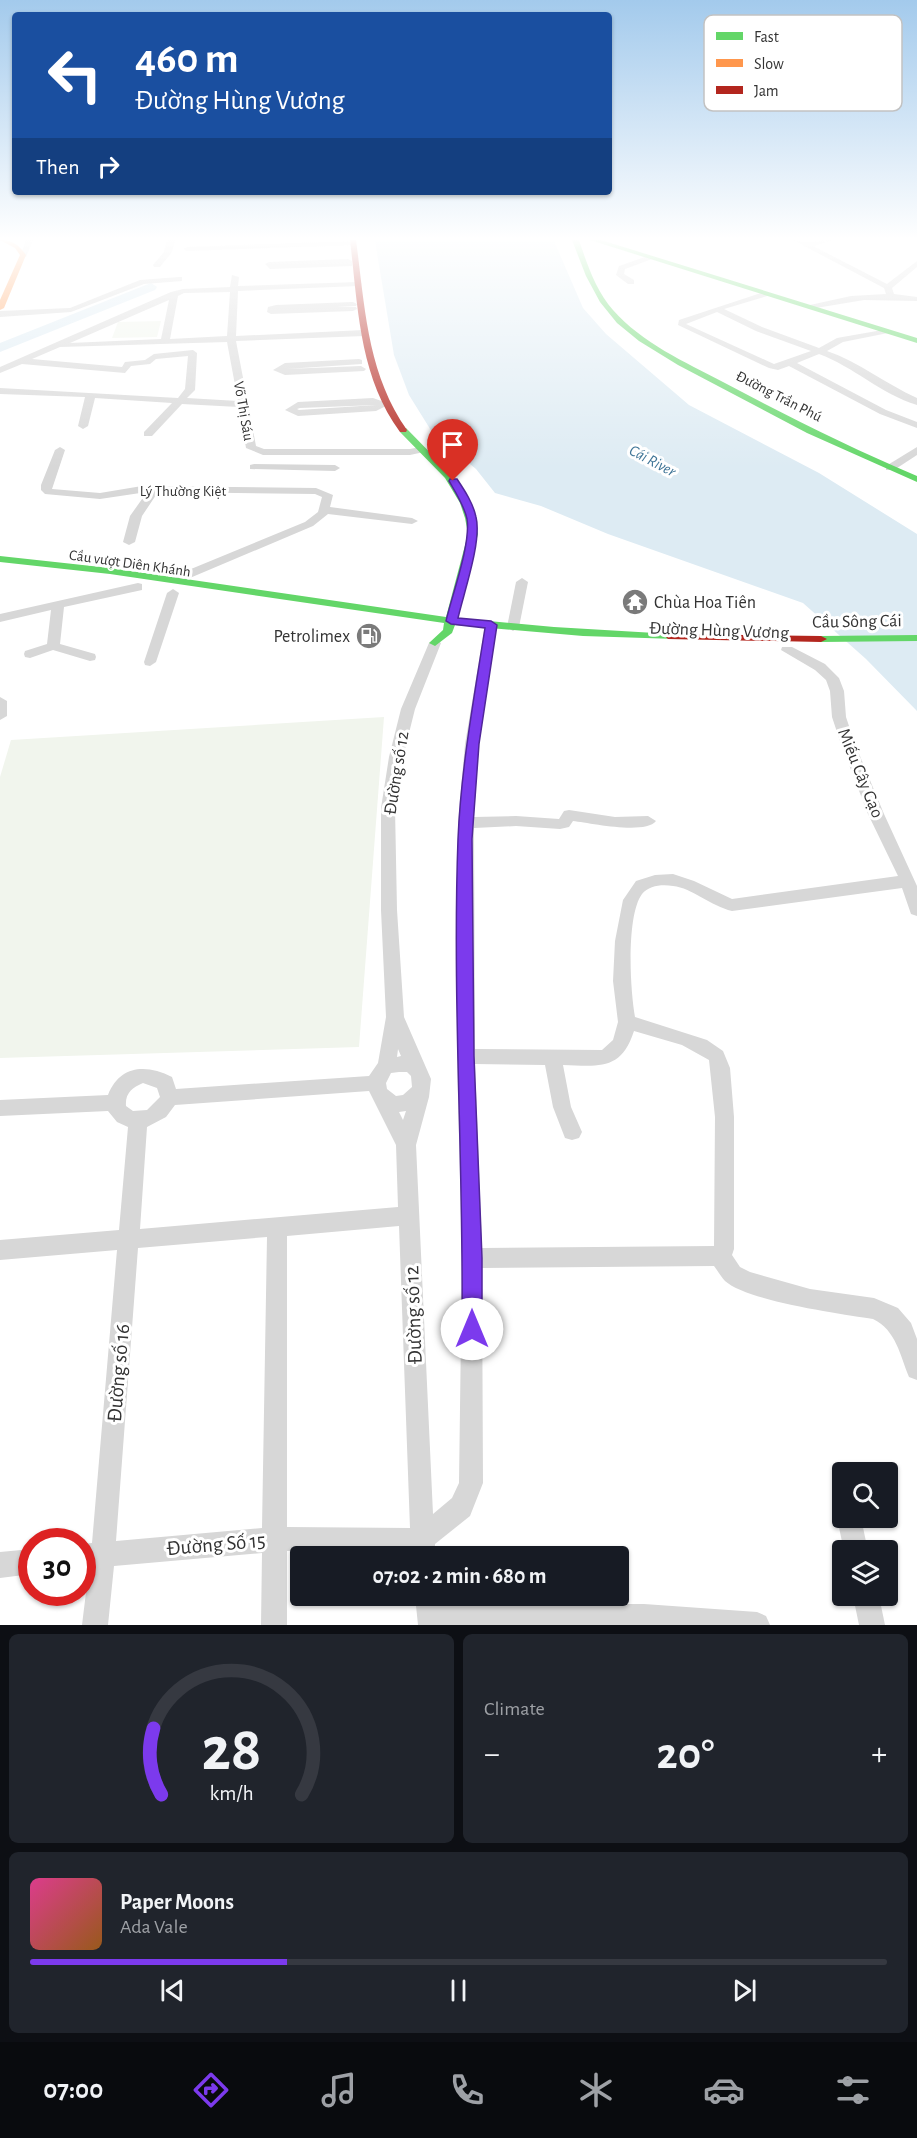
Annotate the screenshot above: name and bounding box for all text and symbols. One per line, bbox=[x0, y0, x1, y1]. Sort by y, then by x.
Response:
legend bbox=[704, 15, 902, 111]
text: Fast bbox=[754, 29, 779, 45]
icon: left bbox=[36, 36, 114, 114]
text: 460 m bbox=[135, 38, 239, 80]
text: Slow bbox=[754, 56, 784, 72]
text: Jam bbox=[754, 83, 779, 99]
text: Đường Hùng Vương bbox=[135, 87, 345, 114]
icon: right bbox=[92, 150, 125, 183]
text: Then bbox=[36, 156, 80, 178]
street label: Đường Trần Phú bbox=[733, 368, 824, 425]
street label: Võ Thị Sáu bbox=[231, 380, 256, 442]
pin bbox=[427, 419, 478, 481]
icon: arrive bbox=[436, 428, 469, 461]
water label: Cái River bbox=[627, 442, 679, 480]
street label: Lý Thường Kiệt bbox=[140, 484, 226, 499]
street label: Cầu vượt Diên Khánh bbox=[68, 548, 192, 579]
temple icon: Chùa Hoa Tiên bbox=[620, 587, 650, 617]
place label: Chùa Hoa Tiên bbox=[654, 594, 756, 612]
street label: Cầu Sông Cái bbox=[812, 611, 902, 632]
street label: Đường Hùng Vương bbox=[649, 620, 789, 642]
fuel station icon: Petrolimex bbox=[354, 621, 384, 651]
place label: Petrolimex bbox=[273, 628, 350, 646]
street label: Miếu Cây Gạo bbox=[834, 726, 887, 821]
street label: Đường số 12 bbox=[381, 730, 412, 816]
street label: Đường số 12 bbox=[401, 1265, 426, 1365]
position arrow bbox=[440, 1297, 504, 1361]
street label: Đường số 16 bbox=[104, 1323, 133, 1423]
map controls bbox=[832, 1462, 898, 1606]
button: search bbox=[832, 1462, 898, 1528]
speed limit sign: 30 bbox=[18, 1528, 96, 1606]
street label: Đường Số 15 bbox=[166, 1530, 266, 1559]
button: layers bbox=[832, 1540, 898, 1606]
text: 07:02 · 2 min · 680 m bbox=[372, 1565, 547, 1587]
text: Climate bbox=[484, 1699, 545, 1719]
text: 28 bbox=[201, 1719, 262, 1781]
text: 20° bbox=[657, 1732, 714, 1777]
text: − bbox=[484, 1738, 500, 1771]
text: + bbox=[871, 1738, 887, 1771]
text: km/h bbox=[209, 1784, 254, 1805]
text: Paper Moons bbox=[120, 1891, 234, 1913]
text: Ada Vale bbox=[120, 1917, 188, 1937]
icon: previous bbox=[156, 1974, 189, 2007]
icon: pause bbox=[442, 1974, 475, 2007]
icon: next bbox=[728, 1974, 761, 2007]
icon: directions bbox=[190, 2069, 232, 2111]
icon: music bbox=[318, 2069, 360, 2111]
icon: phone bbox=[446, 2069, 488, 2111]
icon: climate bbox=[575, 2069, 617, 2111]
icon: car bbox=[703, 2069, 745, 2111]
icon: filters bbox=[832, 2069, 874, 2111]
text: 07:00 bbox=[43, 2076, 103, 2103]

